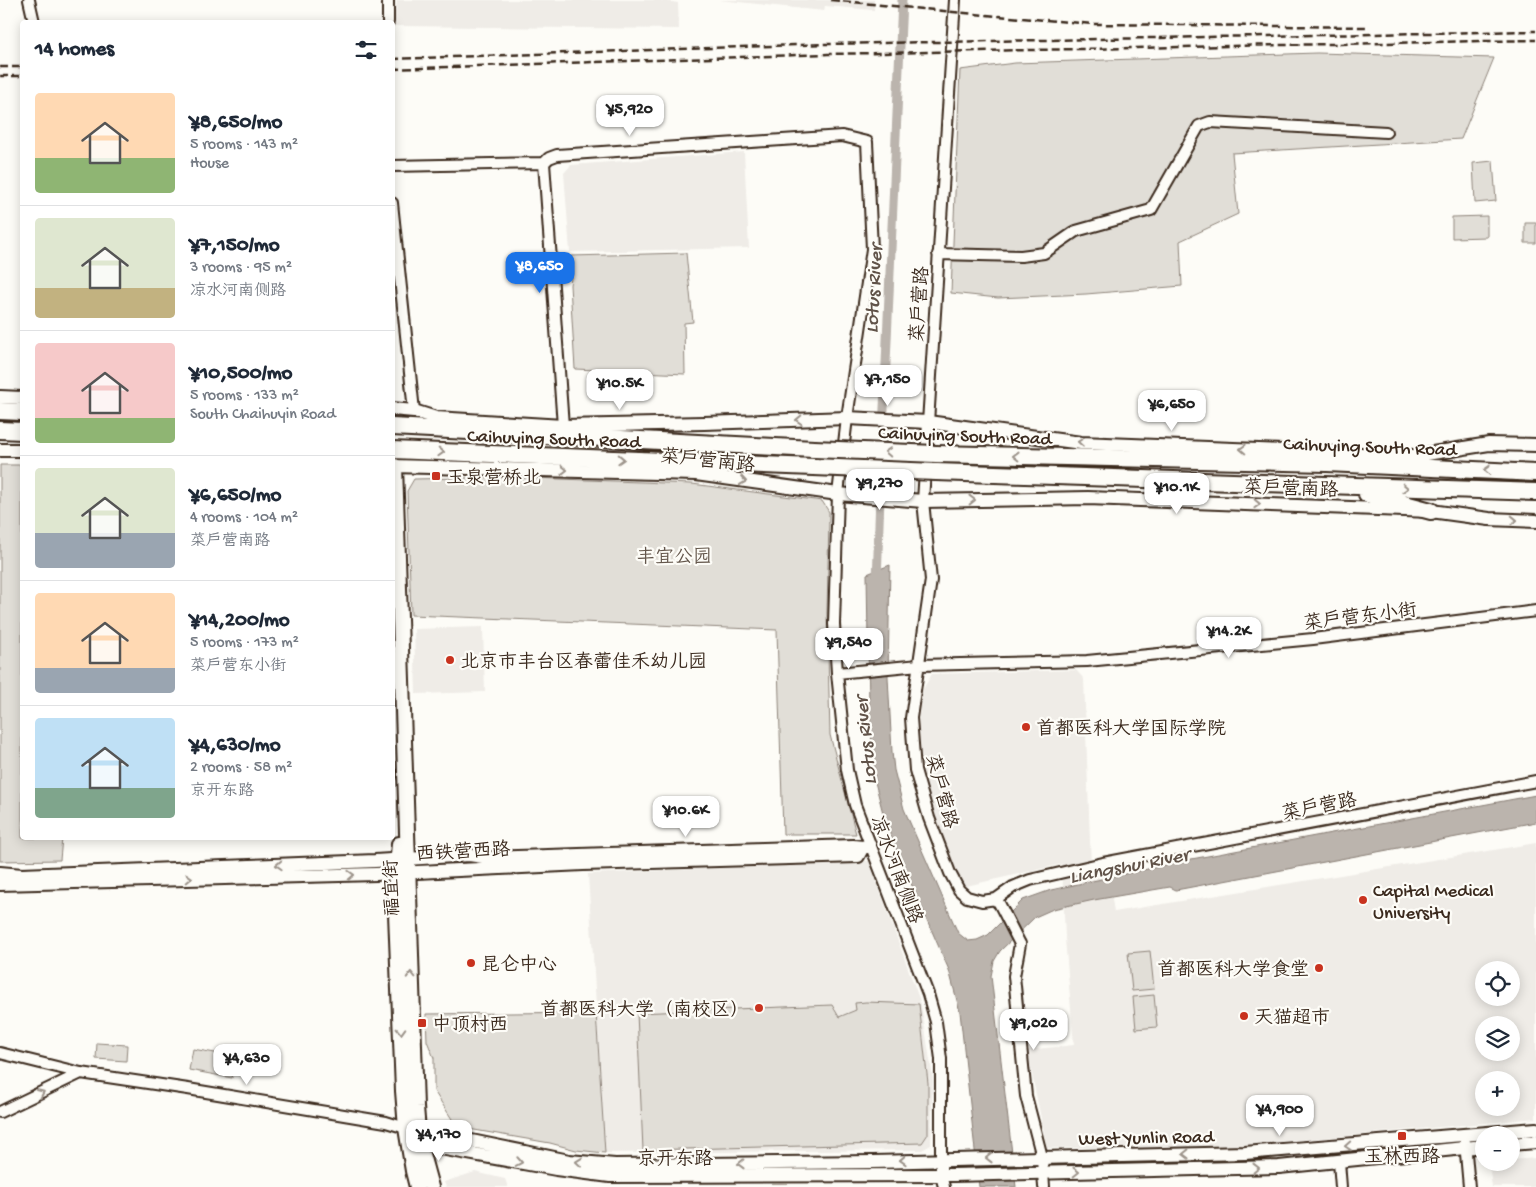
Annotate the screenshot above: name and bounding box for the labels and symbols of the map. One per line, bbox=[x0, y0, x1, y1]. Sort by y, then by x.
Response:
pin: ¥5,920 bbox=[589, 94, 671, 137]
water label: Lotus River bbox=[862, 241, 889, 334]
pin: ¥8,650 bbox=[499, 252, 581, 294]
street label: 菜户营路 bbox=[906, 265, 936, 343]
pin: ¥7,150 bbox=[847, 364, 929, 407]
pin: ¥10.5K bbox=[579, 368, 661, 411]
pin: ¥6,650 bbox=[1131, 390, 1213, 432]
one-way arrow bbox=[794, 415, 802, 425]
street label: Caihuying South Road bbox=[878, 423, 1054, 452]
street label: Caihuying South Road bbox=[467, 426, 643, 455]
street label: Caihuying South Road bbox=[1283, 434, 1459, 463]
one-way arrow bbox=[1077, 437, 1085, 448]
one-way arrow bbox=[1239, 444, 1247, 455]
street label: 菜户营南路 bbox=[659, 445, 756, 479]
one-way arrow bbox=[437, 447, 445, 458]
one-way arrow bbox=[883, 447, 891, 457]
one-way arrow bbox=[1011, 451, 1019, 461]
one-way arrow bbox=[617, 454, 625, 465]
one-way arrow bbox=[560, 464, 568, 475]
one-way arrow bbox=[1483, 465, 1491, 476]
place label: 玉泉营桥北 bbox=[446, 467, 541, 491]
pin: ¥9,270 bbox=[839, 468, 921, 511]
marker: 玉泉营桥北 bbox=[430, 470, 442, 482]
pin: ¥10.1K bbox=[1136, 472, 1218, 515]
one-way arrow bbox=[739, 475, 747, 486]
street label: 菜户营南路 bbox=[1243, 476, 1339, 504]
one-way arrow bbox=[1401, 483, 1409, 494]
one-way arrow bbox=[968, 495, 976, 505]
one-way arrow bbox=[1253, 499, 1261, 510]
one-way arrow bbox=[1510, 515, 1518, 525]
park label: 丰宜公园 bbox=[636, 546, 712, 570]
street label: 菜户营东小街 bbox=[1302, 599, 1418, 637]
pin: ¥14.2K bbox=[1188, 616, 1270, 659]
pin: ¥9,540 bbox=[808, 628, 890, 670]
place label: 北京市丰台区春蕾佳禾幼儿园 bbox=[460, 651, 707, 675]
marker: 北京市丰台区春蕾佳禾幼儿园 bbox=[444, 654, 456, 666]
water label: Lotus River bbox=[851, 692, 884, 786]
place label: 首都医科大学国际学院 bbox=[1036, 718, 1226, 742]
marker: 首都医科大学国际学院 bbox=[1020, 721, 1032, 733]
street label: 菜户营路 bbox=[919, 752, 962, 832]
street label: 菜户营路 bbox=[1280, 789, 1359, 827]
pin: ¥10.6K bbox=[645, 796, 727, 838]
street label: 凉水河南侧路 bbox=[864, 813, 927, 928]
street label: 西铁营西路 bbox=[415, 839, 511, 867]
water label: Liangshui River bbox=[1068, 844, 1195, 890]
street label: 福宜街 bbox=[380, 859, 406, 917]
one-way arrow bbox=[275, 860, 283, 870]
one-way arrow bbox=[348, 870, 355, 880]
one-way arrow bbox=[185, 873, 193, 884]
place label: Capital Medical University bbox=[1373, 881, 1494, 926]
marker: Capital Medical University bbox=[1357, 894, 1369, 906]
place label: 昆仑中心 bbox=[481, 954, 557, 978]
marker: 昆仑中心 bbox=[465, 957, 477, 969]
place label: 首都医科大学食堂 bbox=[1157, 959, 1309, 983]
marker: 首都医科大学食堂 bbox=[1313, 962, 1325, 974]
one-way arrow bbox=[406, 971, 417, 979]
place label: 首都医科大学（南校区） bbox=[540, 999, 749, 1023]
marker: 首都医科大学（南校区） bbox=[753, 1002, 765, 1014]
place label: 天猫超市 bbox=[1254, 1007, 1330, 1031]
pin: ¥9,020 bbox=[993, 1008, 1075, 1051]
marker: 天猫超市 bbox=[1238, 1010, 1250, 1022]
place label: 中顶村西 bbox=[432, 1014, 508, 1038]
marker: 中顶村西 bbox=[416, 1017, 428, 1029]
one-way arrow bbox=[395, 1027, 406, 1035]
pin: ¥4,630 bbox=[206, 1044, 288, 1086]
one-way arrow bbox=[35, 1089, 44, 1099]
pin: ¥4,900 bbox=[1239, 1094, 1321, 1137]
pin: ¥4,170 bbox=[398, 1120, 480, 1162]
street label: West Yunlin Road bbox=[1078, 1127, 1216, 1152]
marker: 玉林西路 bbox=[1396, 1130, 1408, 1142]
one-way arrow bbox=[1344, 1140, 1352, 1151]
place label: 玉林西路 bbox=[1364, 1146, 1440, 1170]
street label: 京开东路 bbox=[637, 1148, 713, 1172]
one-way arrow bbox=[1181, 1149, 1189, 1159]
one-way arrow bbox=[984, 1153, 992, 1163]
one-way arrow bbox=[899, 1155, 907, 1166]
one-way arrow bbox=[514, 1157, 523, 1167]
one-way arrow bbox=[574, 1157, 582, 1168]
one-way arrow bbox=[737, 1159, 744, 1169]
one-way arrow bbox=[1252, 1163, 1260, 1173]
one-way arrow bbox=[1072, 1167, 1080, 1177]

